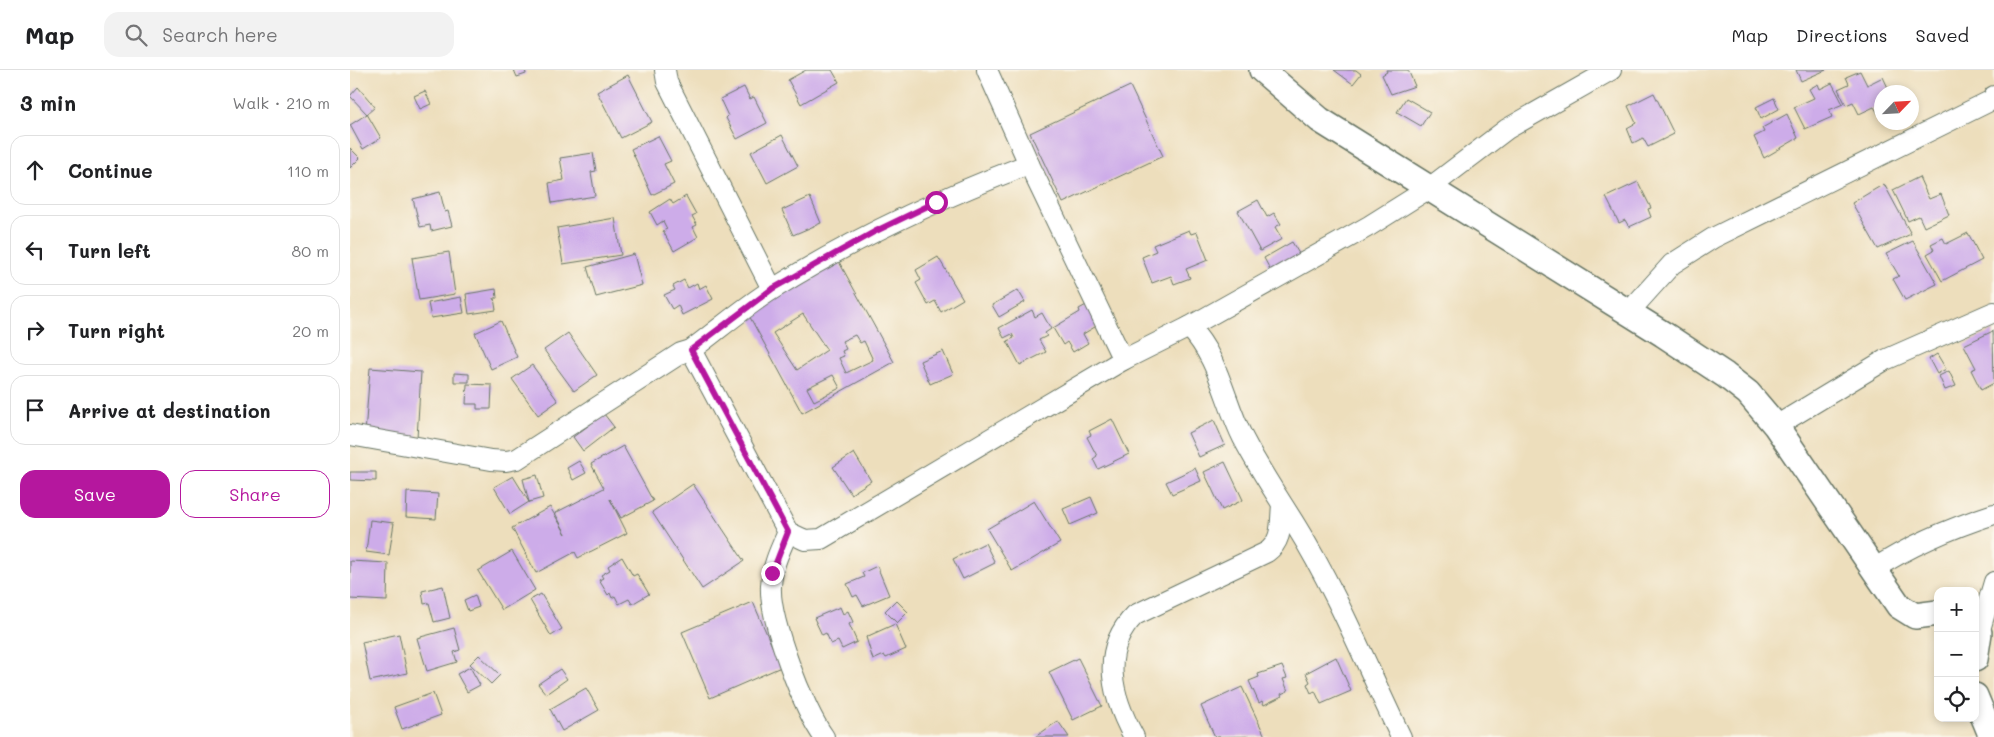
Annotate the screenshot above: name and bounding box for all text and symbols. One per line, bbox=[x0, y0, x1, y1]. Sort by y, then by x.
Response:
search box bbox=[104, 12, 454, 57]
text: Map bbox=[25, 19, 74, 50]
icon: search bbox=[122, 21, 150, 49]
text: Search here bbox=[162, 22, 278, 47]
text: Map bbox=[1731, 23, 1768, 47]
text: Directions bbox=[1796, 23, 1888, 47]
text: Saved bbox=[1916, 23, 1969, 47]
north arrow bbox=[1874, 85, 1919, 130]
text: 3 min bbox=[20, 89, 76, 116]
text: Walk · 210 m bbox=[232, 92, 330, 113]
icon: ahead bbox=[21, 156, 49, 184]
text: Continue bbox=[68, 158, 153, 183]
text: 110 m bbox=[287, 160, 329, 181]
route start bbox=[925, 191, 948, 214]
icon: left bbox=[21, 236, 49, 264]
text: Turn left bbox=[68, 238, 151, 263]
text: 80 m bbox=[292, 240, 329, 261]
icon: right bbox=[21, 316, 49, 344]
text: Turn right bbox=[68, 318, 165, 343]
text: 20 m bbox=[292, 320, 329, 341]
icon: arrive bbox=[21, 396, 49, 424]
text: Arrive at destination bbox=[68, 398, 271, 423]
button: Save bbox=[20, 470, 170, 518]
button: Share bbox=[180, 470, 330, 518]
route end bbox=[761, 562, 784, 585]
map controls bbox=[1934, 587, 1979, 722]
button: + bbox=[1934, 587, 1979, 632]
button: − bbox=[1934, 632, 1979, 677]
button: locate bbox=[1934, 677, 1979, 722]

